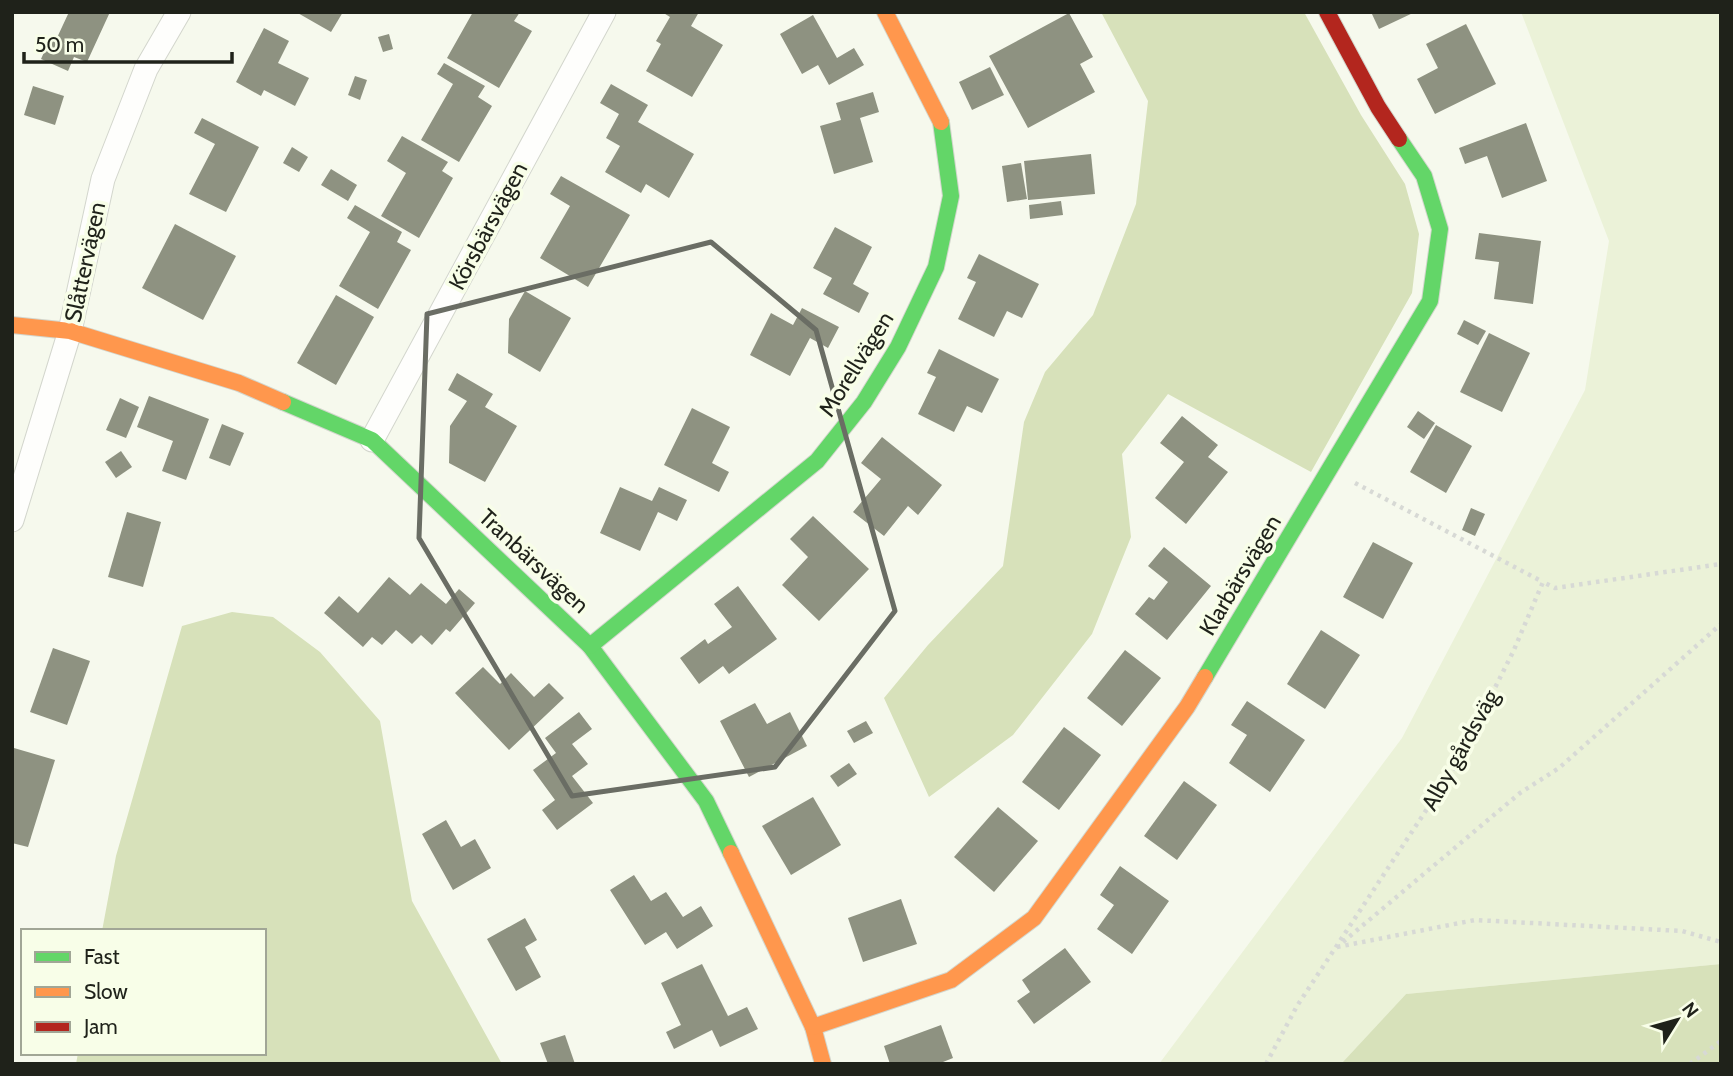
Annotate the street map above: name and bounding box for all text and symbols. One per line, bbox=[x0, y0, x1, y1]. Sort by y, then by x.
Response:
scale bar bbox=[24, 21, 233, 65]
text: 50 m bbox=[35, 32, 84, 57]
street label: Körsbärsvägen bbox=[443, 157, 533, 295]
street label: Slåttervägen bbox=[59, 199, 111, 325]
street label: Morellvägen bbox=[813, 306, 899, 422]
street label: Tranbärsvägen bbox=[473, 503, 595, 619]
street label: Klarbärsvägen bbox=[1193, 510, 1287, 640]
street label: Alby gårdsväg bbox=[1415, 684, 1505, 815]
legend bbox=[21, 929, 266, 1055]
text: Fast bbox=[84, 944, 120, 969]
text: Slow bbox=[84, 979, 128, 1004]
north arrow bbox=[1642, 985, 1712, 1055]
text: N bbox=[1677, 998, 1703, 1022]
text: Jam bbox=[83, 1014, 118, 1039]

